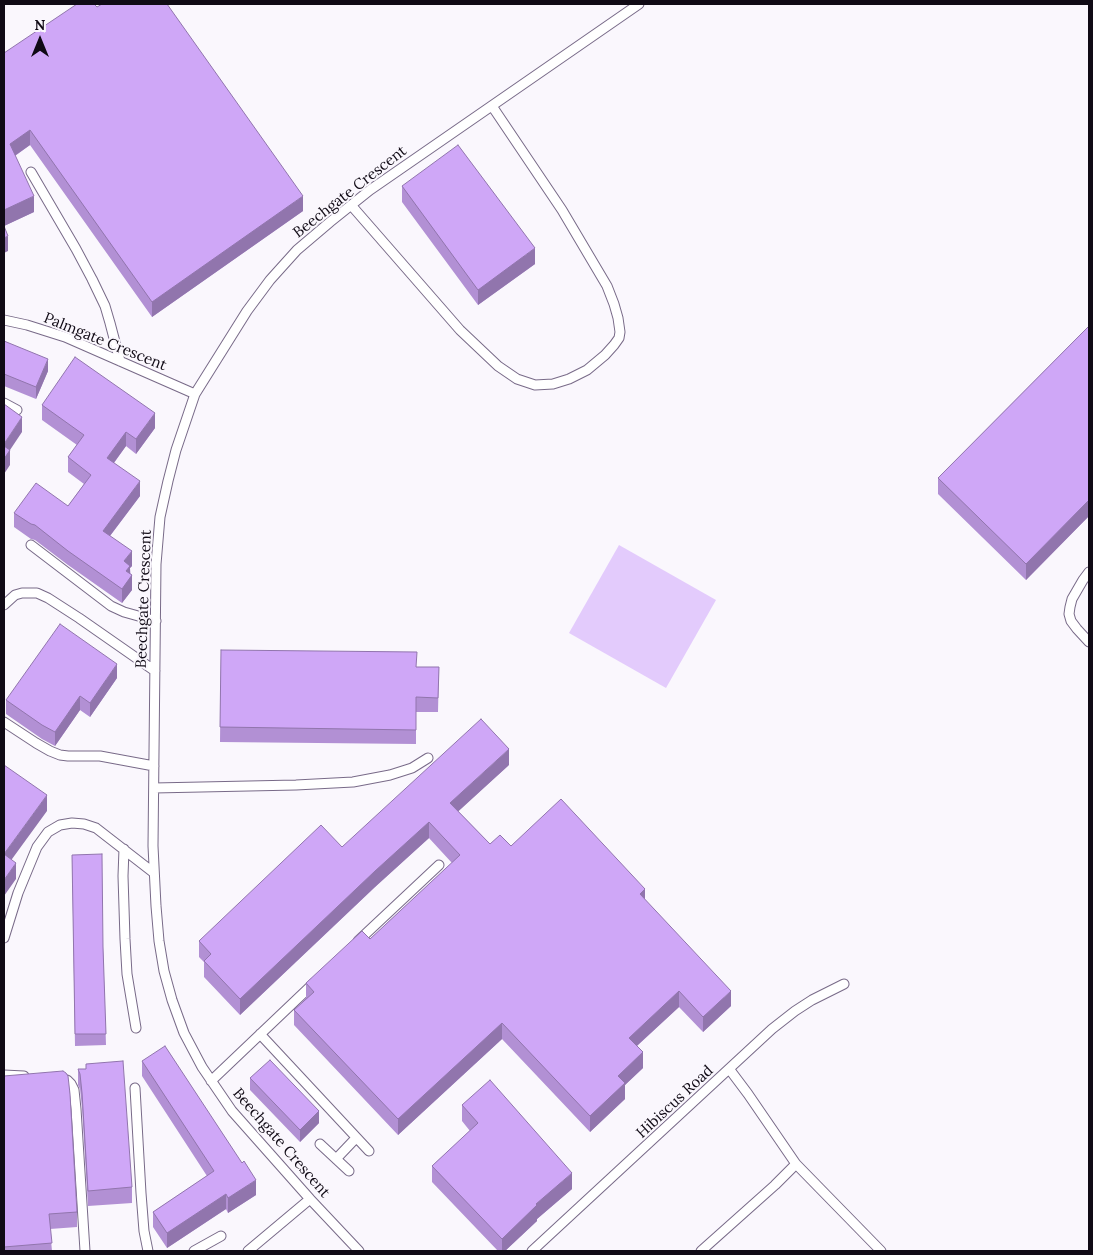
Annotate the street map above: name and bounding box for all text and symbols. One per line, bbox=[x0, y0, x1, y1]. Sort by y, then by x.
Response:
north arrow bbox=[15, 15, 65, 65]
text: N bbox=[35, 16, 45, 34]
street label: Beechgate Crescent bbox=[290, 142, 410, 242]
street label: Palmgate Crescent bbox=[41, 309, 169, 375]
street label: Beechgate Crescent bbox=[133, 529, 155, 669]
street label: Hibiscus Road bbox=[633, 1062, 717, 1142]
street label: Beechgate Crescent bbox=[229, 1085, 333, 1201]

